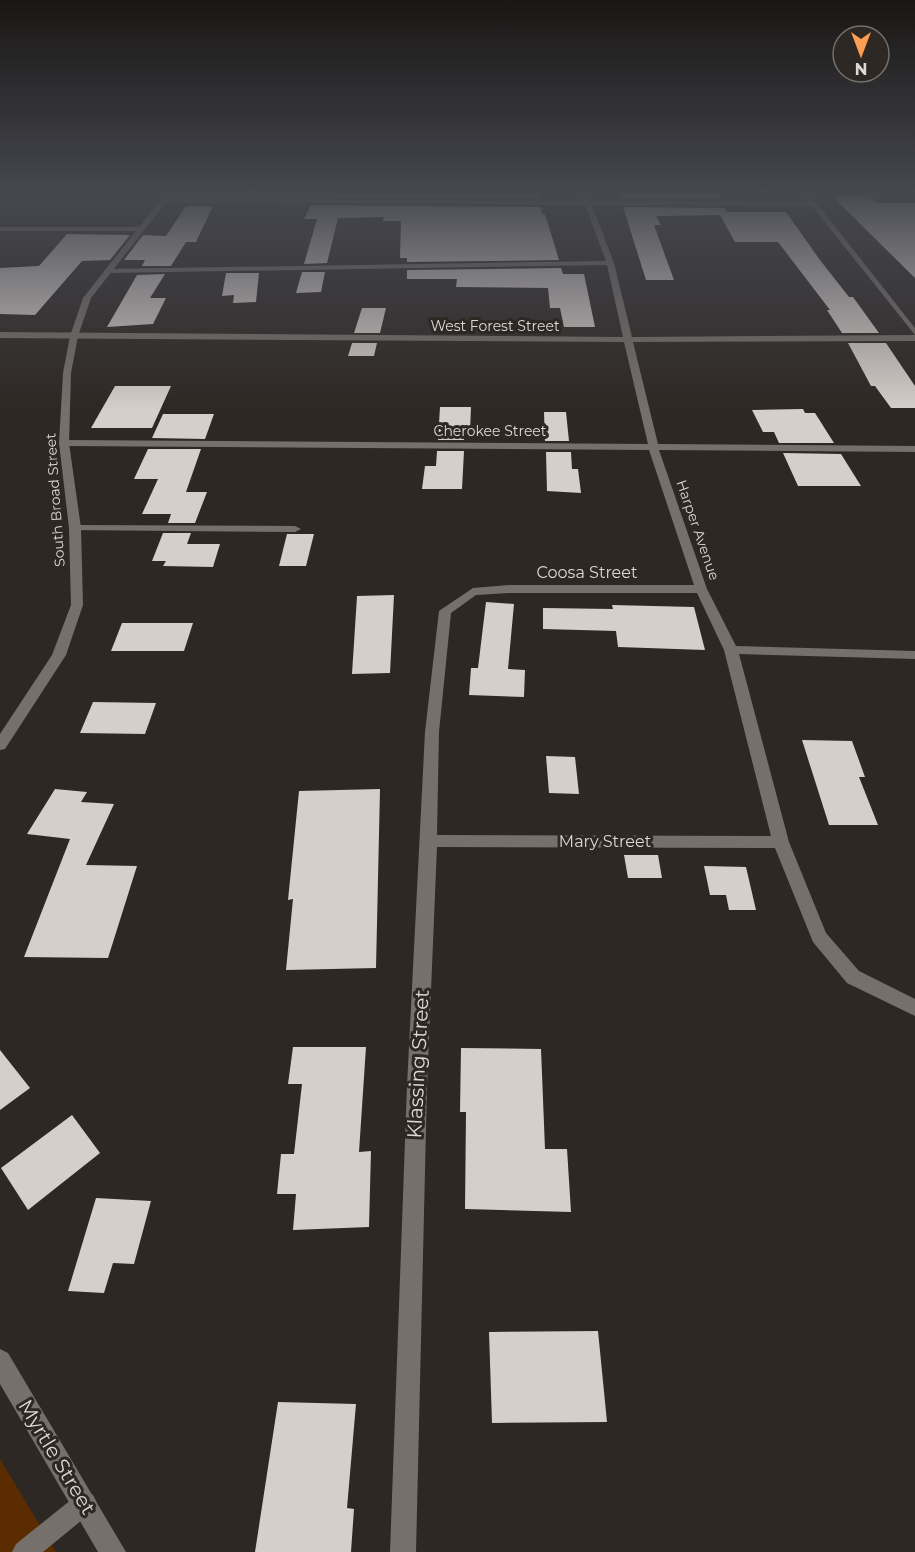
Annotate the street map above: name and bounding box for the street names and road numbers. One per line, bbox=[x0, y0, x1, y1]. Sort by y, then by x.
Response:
street label: West Forest Street bbox=[430, 317, 560, 335]
street label: Cherokee Street bbox=[433, 422, 547, 440]
street label: South Broad Street bbox=[41, 432, 69, 568]
street label: Harper Avenue bbox=[672, 477, 724, 583]
street label: Coosa Street bbox=[537, 563, 638, 582]
street label: Mary Street bbox=[559, 832, 652, 851]
street label: Klassing Street bbox=[402, 989, 434, 1139]
street label: Myrtle Street bbox=[13, 1395, 101, 1519]

